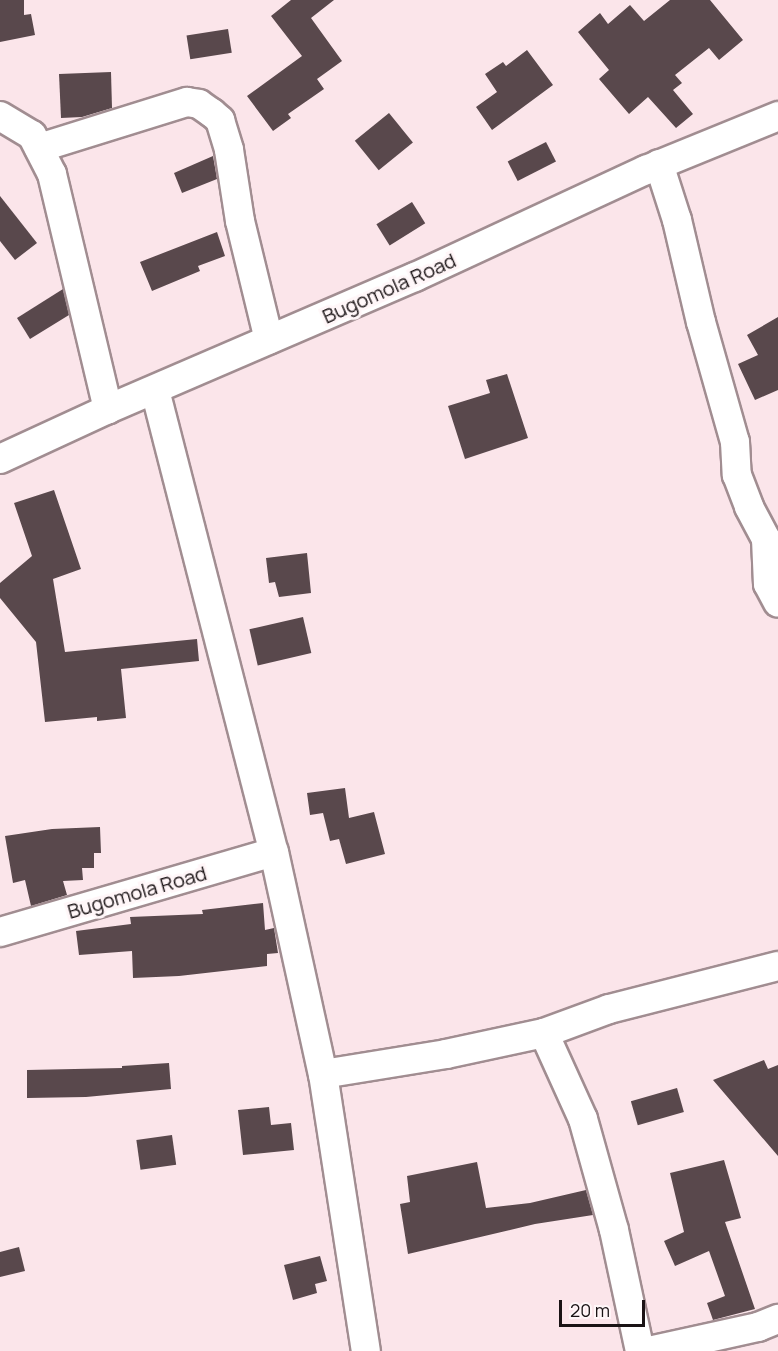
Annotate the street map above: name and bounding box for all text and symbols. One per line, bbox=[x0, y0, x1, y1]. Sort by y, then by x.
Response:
street label: Bugomola Road bbox=[318, 248, 460, 328]
street label: Bugomola Road bbox=[65, 861, 209, 923]
scale bar bbox=[562, 1288, 648, 1326]
text: 20 m bbox=[570, 1298, 610, 1322]

